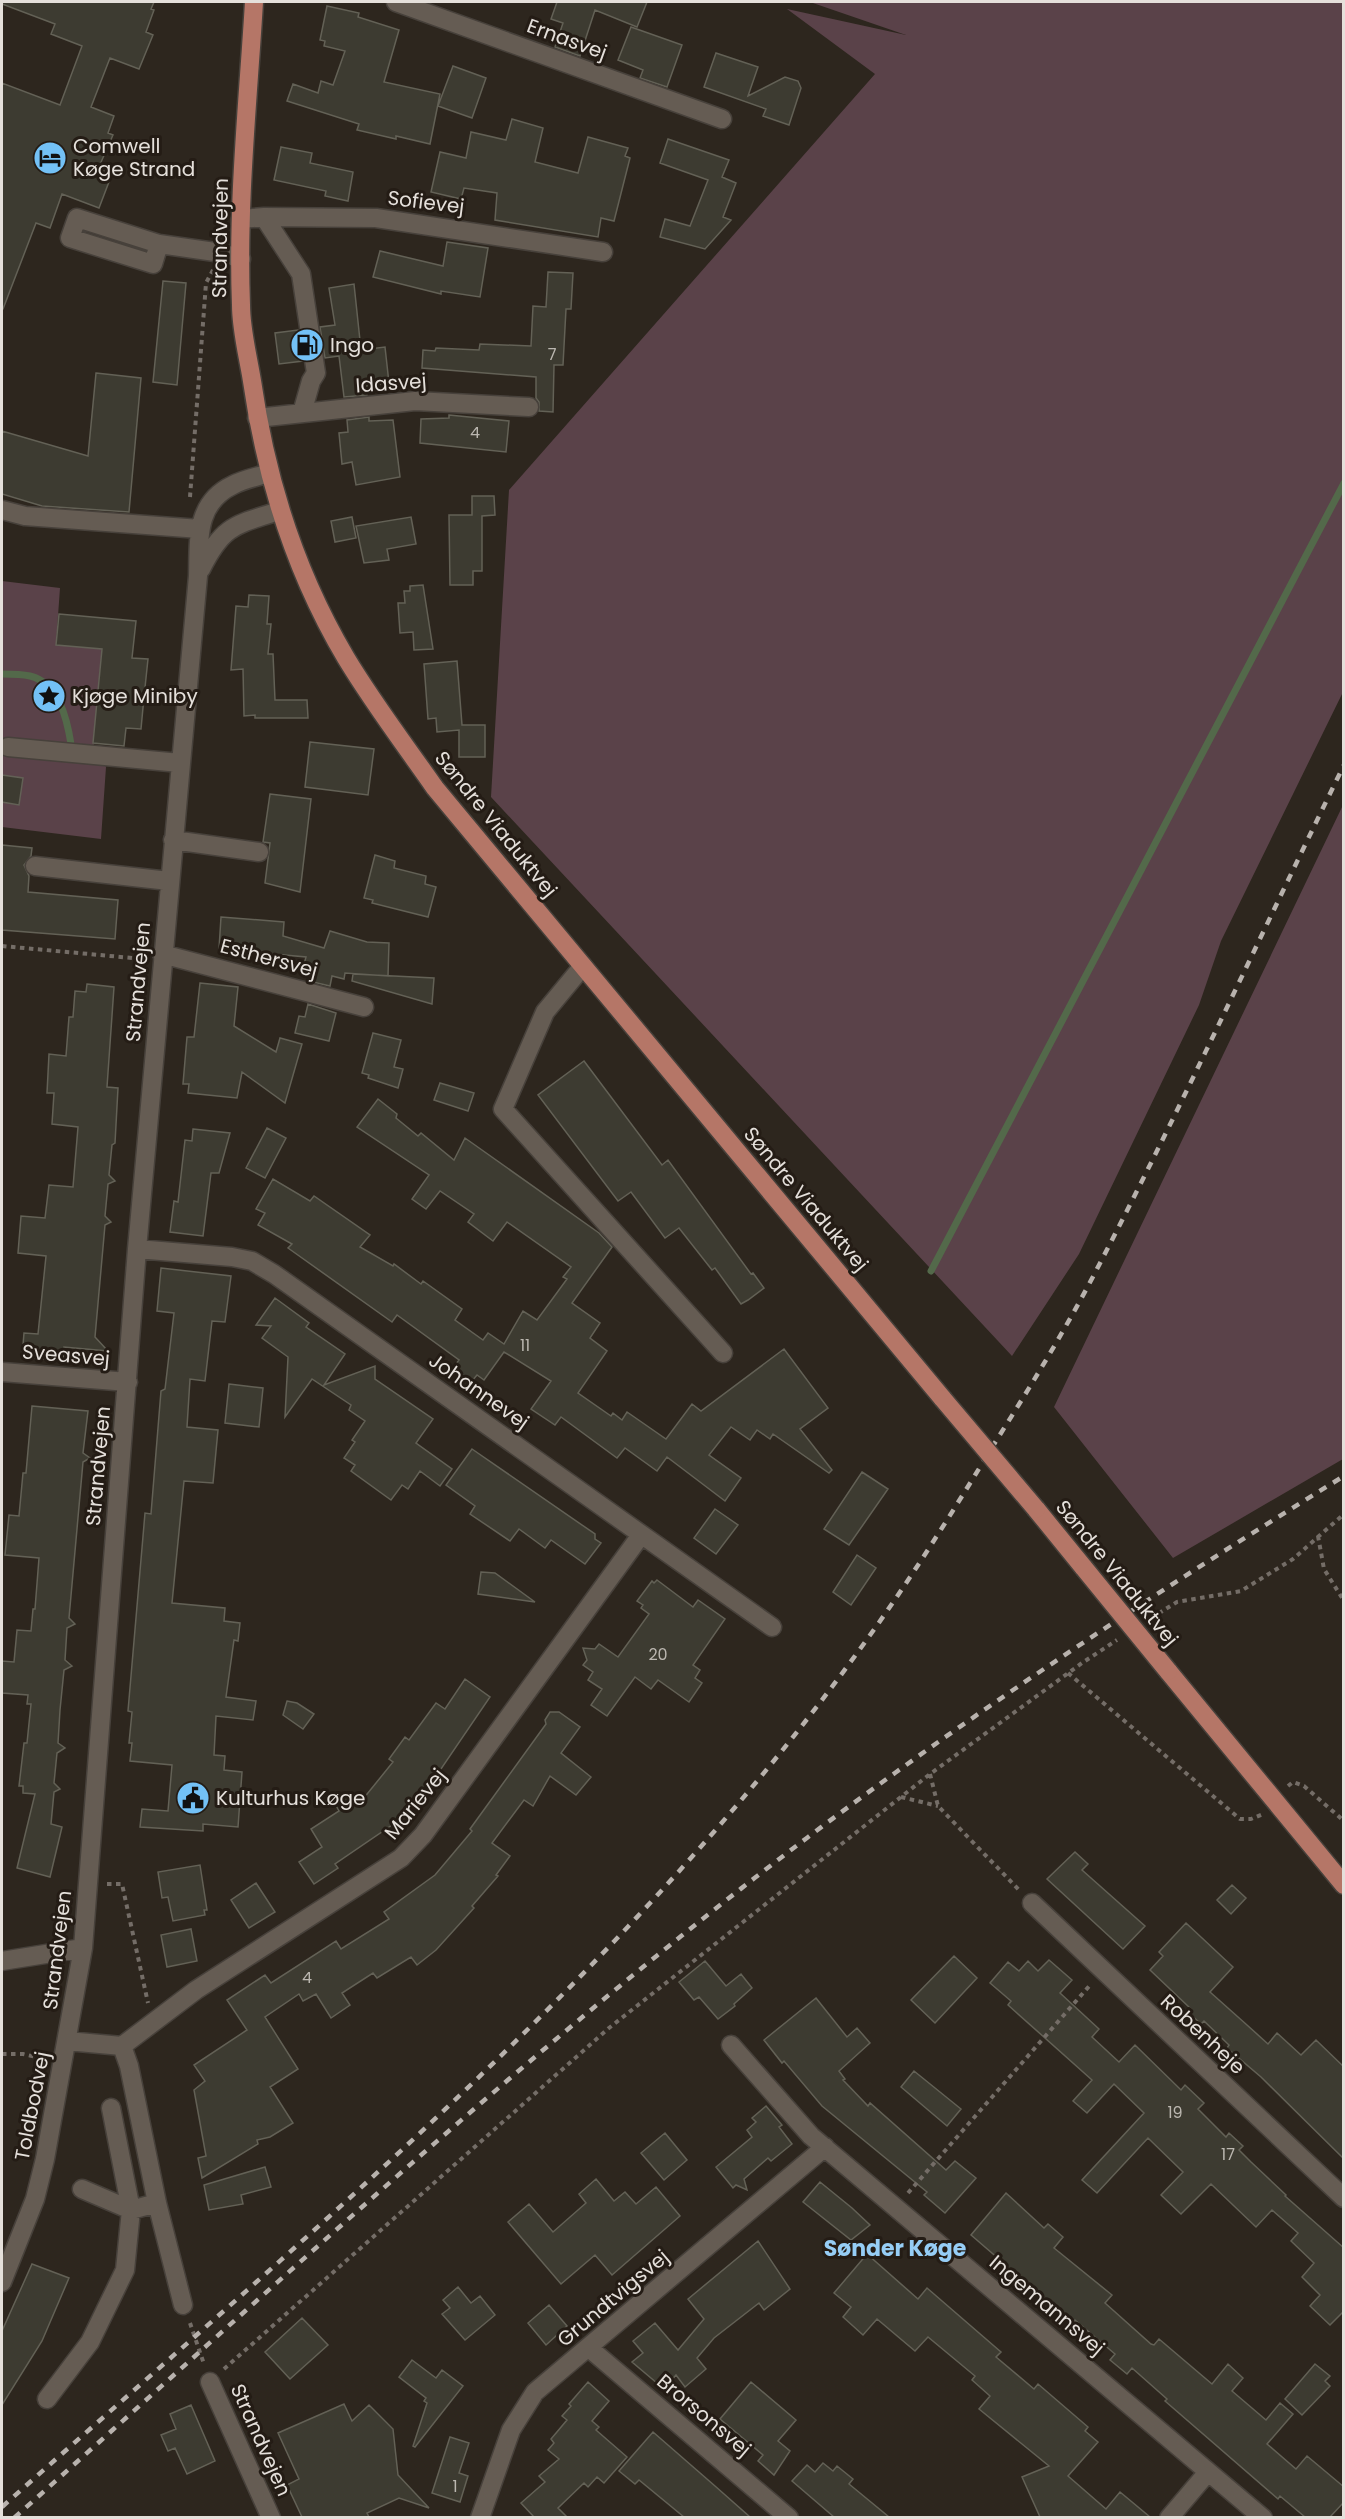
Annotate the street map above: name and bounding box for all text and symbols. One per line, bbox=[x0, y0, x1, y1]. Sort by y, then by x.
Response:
street label: Ernasvej bbox=[523, 12, 611, 66]
place label: Comwell Køge Strand bbox=[73, 132, 195, 183]
hotel icon: Comwell Køge Strand bbox=[32, 140, 68, 176]
street label: Strandvejen bbox=[205, 178, 235, 298]
street label: Sofievej bbox=[386, 183, 466, 221]
fuel station icon: Ingo bbox=[289, 327, 325, 363]
place label: Ingo bbox=[330, 331, 374, 359]
house number: 7 bbox=[548, 343, 557, 366]
street label: Idasvej bbox=[355, 367, 427, 399]
house number: 4 bbox=[470, 421, 480, 444]
place icon: Kjøge Miniby bbox=[31, 678, 67, 714]
place label: Kjøge Miniby bbox=[72, 682, 198, 710]
street label: Søndre Viaduktvej bbox=[428, 745, 564, 903]
street label: Strandvejen bbox=[119, 921, 157, 1043]
street label: Esthersvej bbox=[217, 932, 321, 984]
street label: Søndre Viaduktvej bbox=[737, 1121, 875, 1277]
house number: 11 bbox=[520, 1334, 530, 1357]
street label: Sveasvej bbox=[21, 1337, 111, 1373]
street label: Johannevej bbox=[423, 1346, 535, 1436]
street label: Strandvejen bbox=[79, 1405, 117, 1527]
street label: Søndre Viaduktvej bbox=[1049, 1494, 1185, 1652]
house number: 20 bbox=[648, 1643, 668, 1666]
street label: Marievej bbox=[378, 1763, 452, 1845]
public building icon: Kulturhus Køge bbox=[175, 1780, 211, 1816]
place label: Kulturhus Køge bbox=[216, 1784, 365, 1812]
street label: Strandvejen bbox=[36, 1889, 78, 2011]
house number: 4 bbox=[302, 1966, 312, 1989]
street label: Robenheje bbox=[1155, 1988, 1251, 2080]
street label: Toldbodvej bbox=[8, 2049, 56, 2163]
house number: 19 bbox=[1167, 2101, 1183, 2124]
house number: 17 bbox=[1221, 2143, 1235, 2166]
district label: Sønder Køge bbox=[824, 2233, 966, 2264]
street label: Grundtvigsvej bbox=[551, 2243, 675, 2353]
street label: Ingemannsvej bbox=[983, 2249, 1111, 2361]
street label: Brorsonsvej bbox=[651, 2367, 757, 2463]
street label: Strandvejen bbox=[224, 2379, 298, 2501]
house number: 1 bbox=[452, 2475, 458, 2498]

